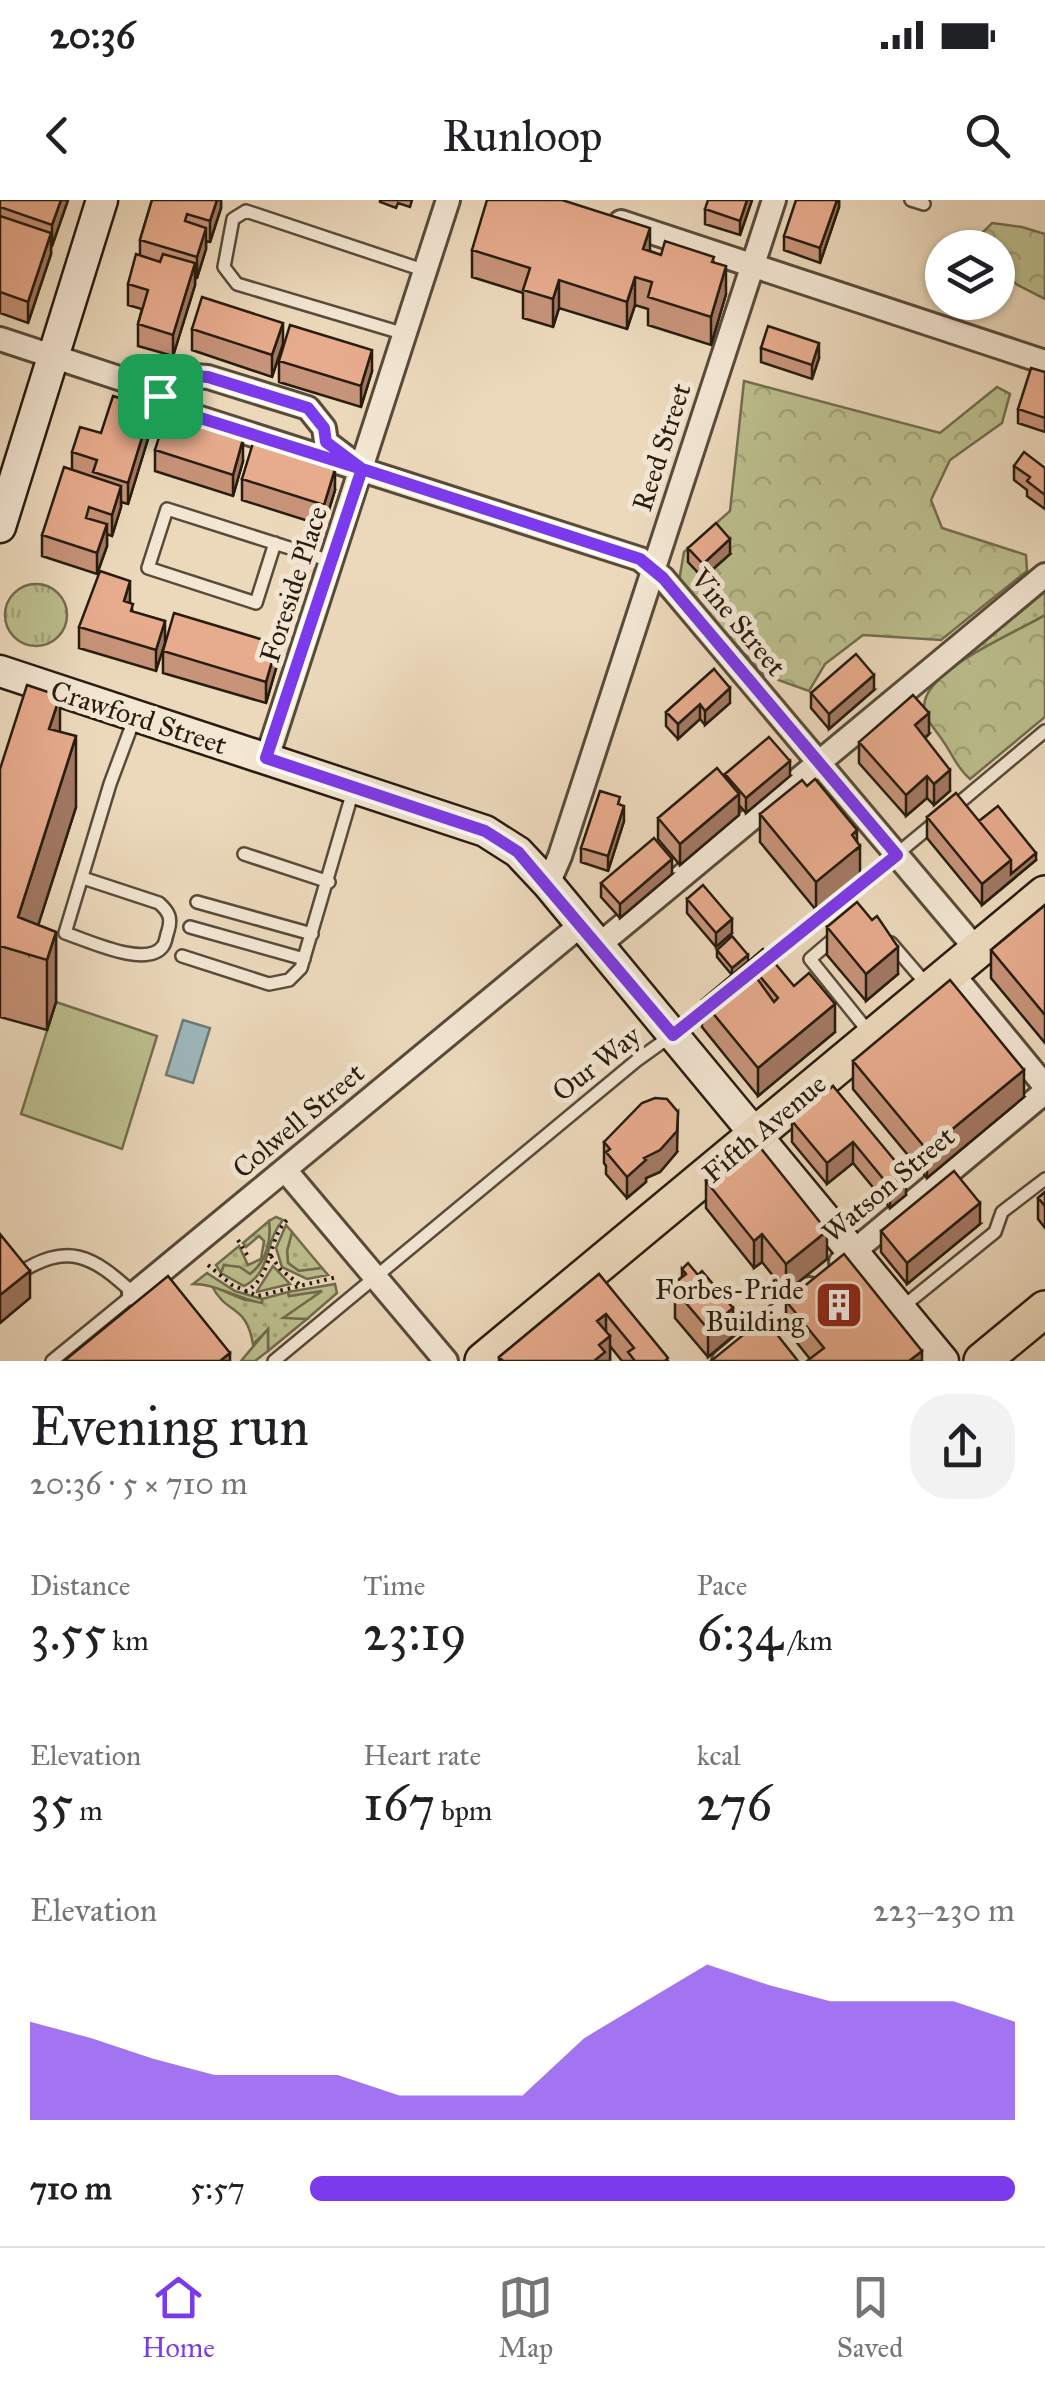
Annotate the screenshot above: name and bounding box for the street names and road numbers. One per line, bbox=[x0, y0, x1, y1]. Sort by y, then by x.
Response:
street label: Reed Street bbox=[624, 379, 699, 516]
street label: Foreside Place bbox=[252, 502, 335, 667]
street label: Vine Street bbox=[683, 561, 794, 683]
street label: Crawford Street bbox=[46, 673, 231, 762]
street label: Our Way bbox=[545, 1017, 648, 1109]
street label: Colwell Street bbox=[225, 1055, 371, 1186]
street label: Fifth Avenue bbox=[695, 1066, 833, 1190]
street label: Watson Street bbox=[815, 1119, 962, 1250]

